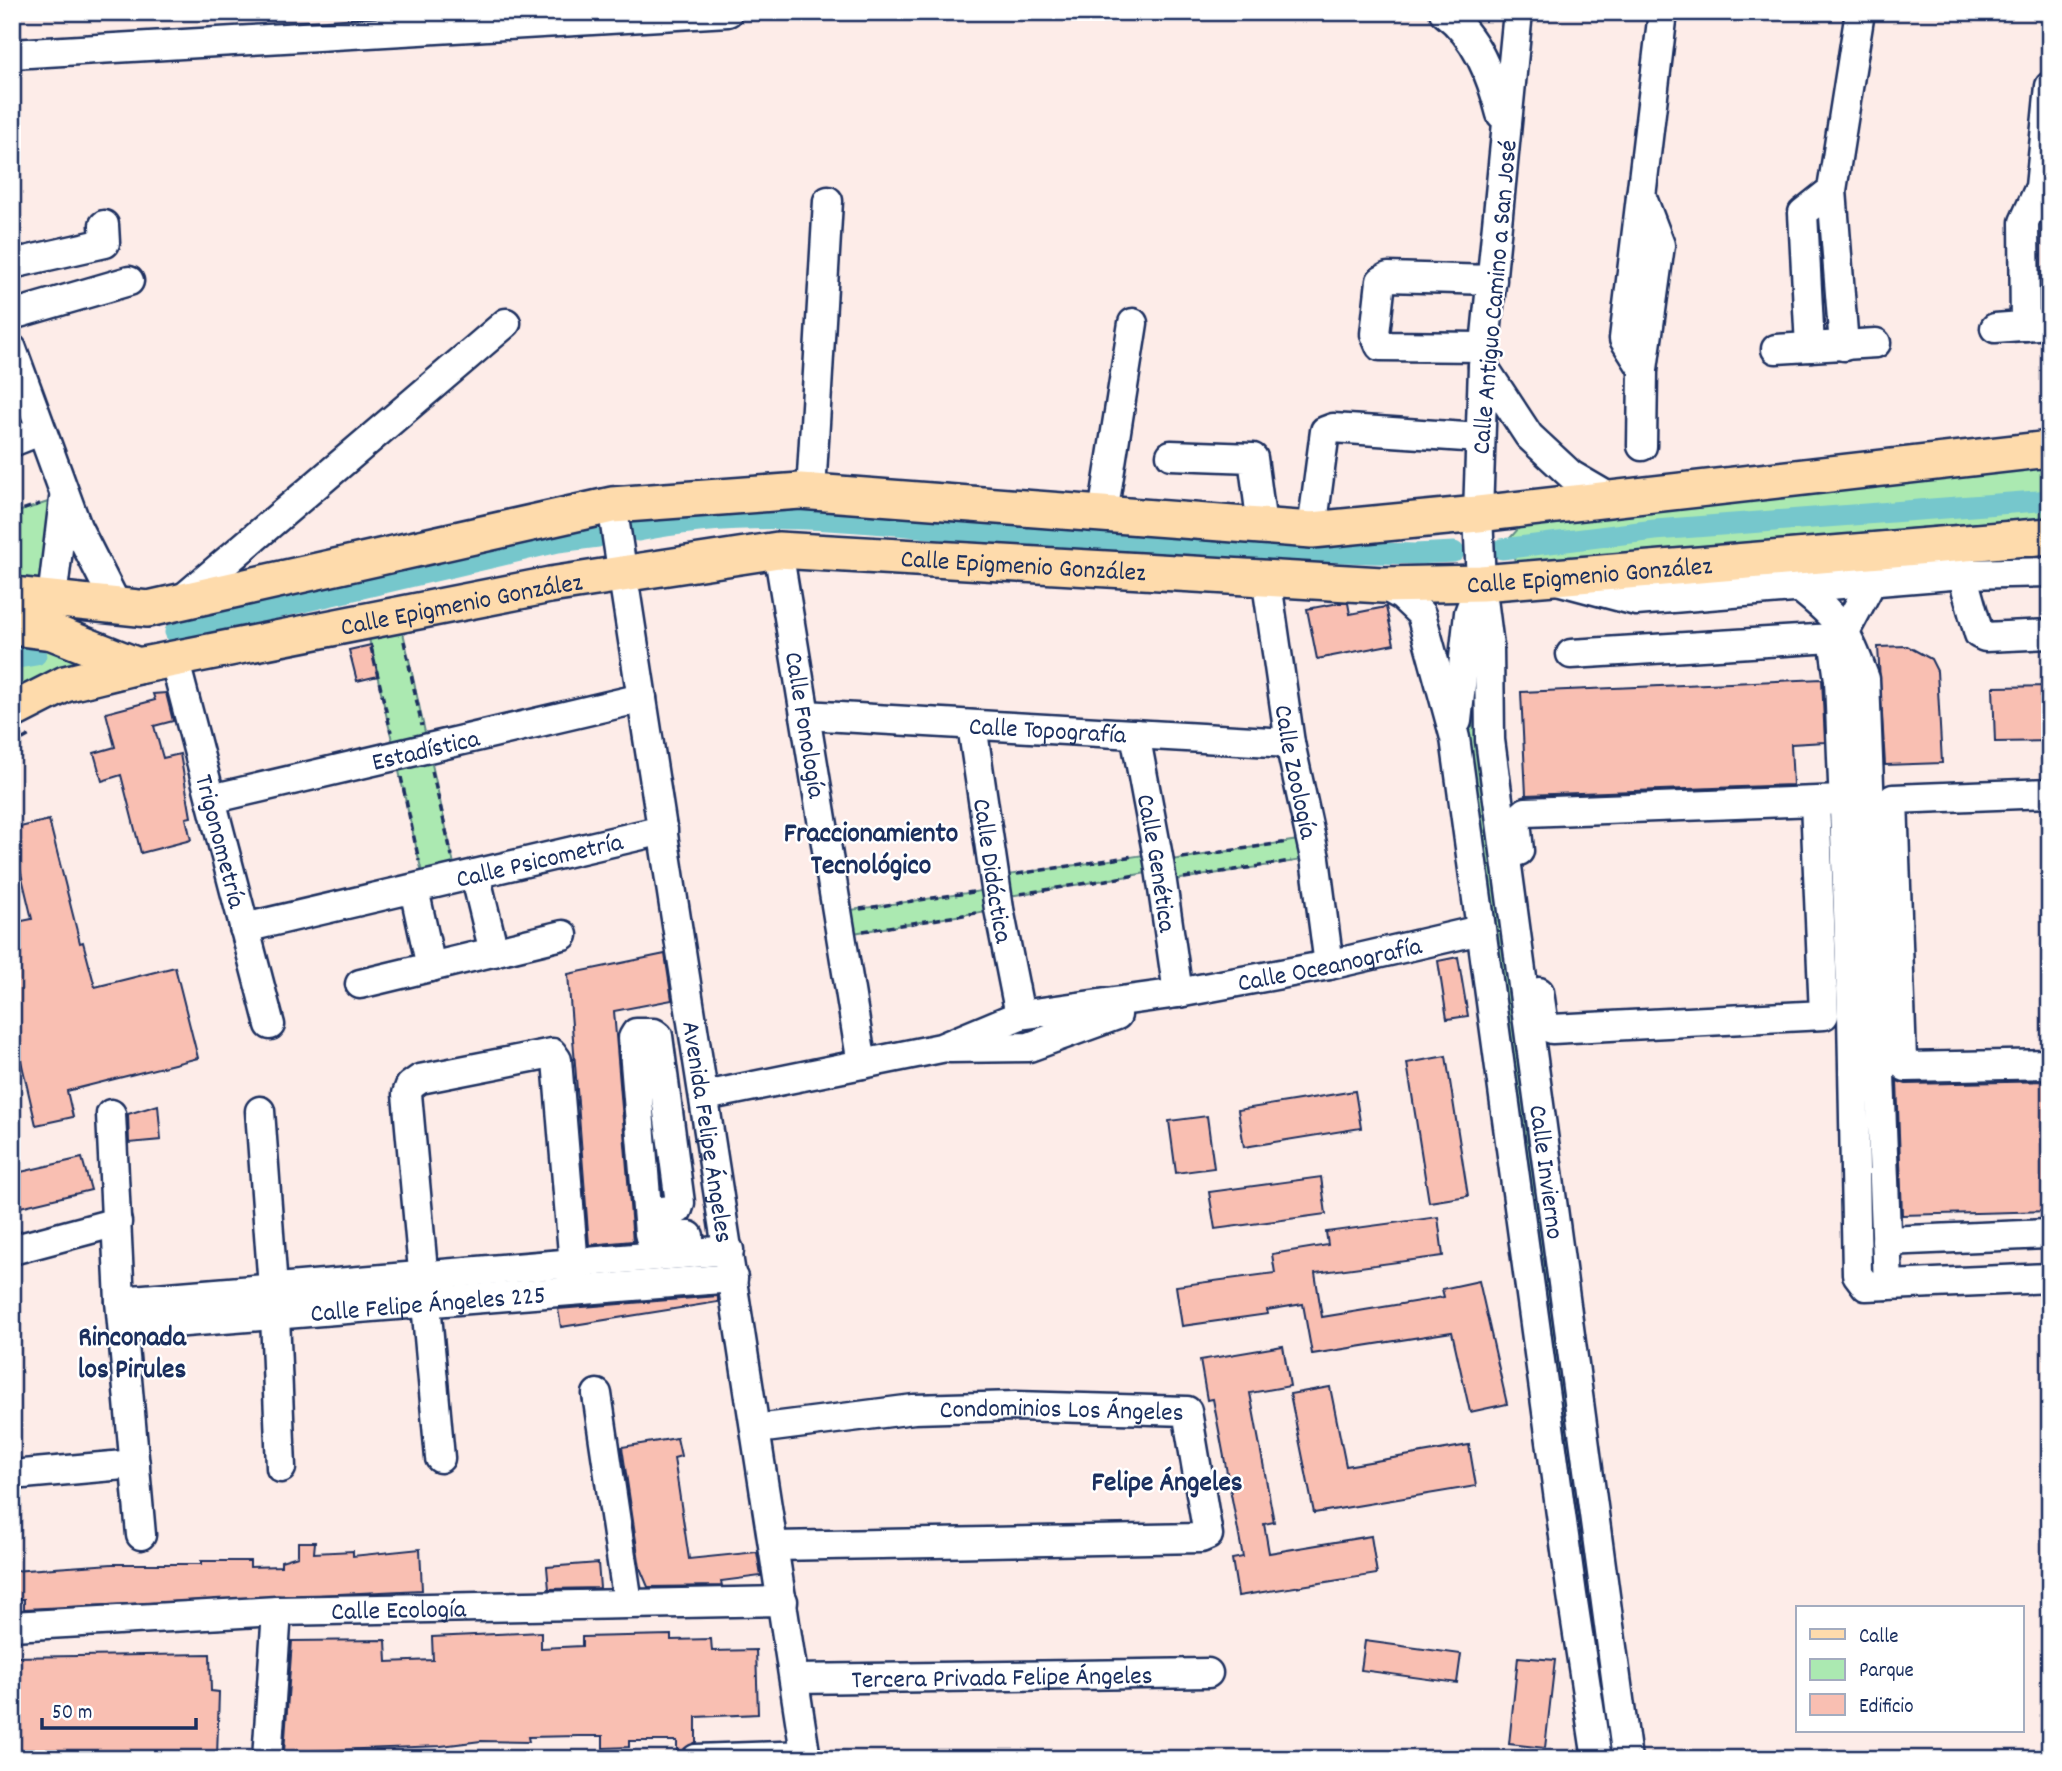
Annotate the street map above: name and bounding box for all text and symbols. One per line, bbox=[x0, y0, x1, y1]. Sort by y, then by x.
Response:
street label: Calle Antiguo Camino a San José bbox=[1464, 138, 1529, 456]
street label: Calle Epigmenio González bbox=[899, 542, 1147, 593]
street label: Calle Epigmenio González bbox=[1467, 549, 1714, 605]
street label: Calle Epigmenio González bbox=[338, 565, 585, 648]
street label: Calle Fonología bbox=[773, 649, 833, 802]
street label: Calle Zoología bbox=[1263, 703, 1325, 843]
street label: Calle Topografía bbox=[968, 709, 1128, 756]
street label: Estadística bbox=[368, 722, 484, 783]
street label: Trigonometría bbox=[183, 771, 254, 913]
street label: Calle Genética bbox=[1125, 791, 1184, 936]
street label: Calle Didáctica bbox=[961, 796, 1020, 947]
district label: Fraccionamiento Tecnológico bbox=[784, 816, 958, 888]
street label: Calle Psicometría bbox=[453, 825, 628, 900]
street label: Calle Oceanografía bbox=[1235, 929, 1426, 1004]
street label: Avenida Felipe Ángeles bbox=[670, 1019, 741, 1246]
street label: Calle Invierno bbox=[1517, 1103, 1572, 1242]
street label: Calle Felipe Ángeles 225 bbox=[309, 1278, 547, 1334]
district label: Rinconada los Pirules bbox=[78, 1320, 187, 1392]
street label: Condominios Los Ángeles bbox=[939, 1391, 1184, 1433]
district label: Felipe Ángeles bbox=[1091, 1465, 1243, 1505]
street label: Calle Ecología bbox=[331, 1592, 467, 1632]
legend bbox=[1796, 1606, 2024, 1732]
text: Calle bbox=[1859, 1623, 1898, 1653]
text: Parque bbox=[1859, 1657, 1914, 1687]
street label: Tercera Privada Felipe Ángeles bbox=[851, 1659, 1153, 1700]
scale bar bbox=[42, 1687, 196, 1731]
text: Edificio bbox=[1859, 1693, 1914, 1723]
text: 50 m bbox=[52, 1699, 92, 1729]

